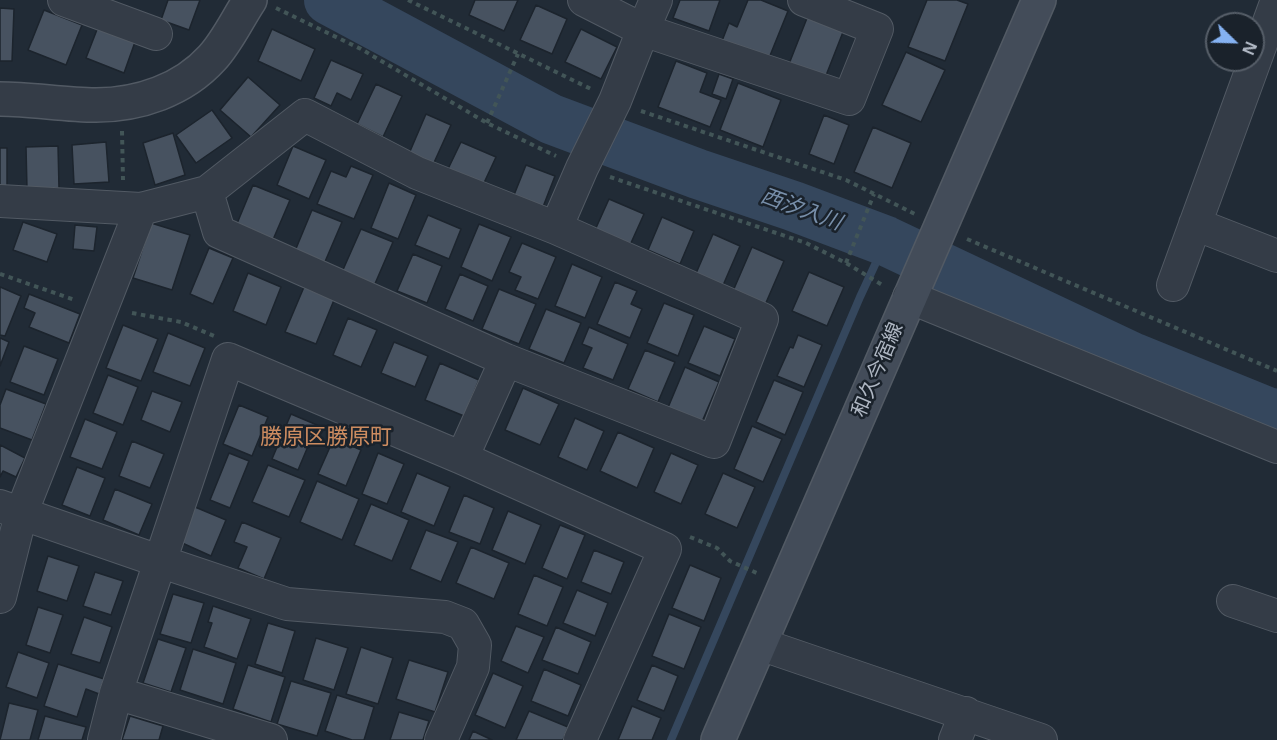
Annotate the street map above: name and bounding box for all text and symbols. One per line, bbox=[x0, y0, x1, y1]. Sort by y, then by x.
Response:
north arrow bbox=[1205, 12, 1265, 72]
text: N bbox=[1237, 38, 1262, 59]
water label: 西汐入川 bbox=[757, 184, 845, 236]
street label: 和久今宿線 bbox=[847, 319, 909, 421]
district label: 勝原区勝原町 bbox=[260, 425, 392, 451]

